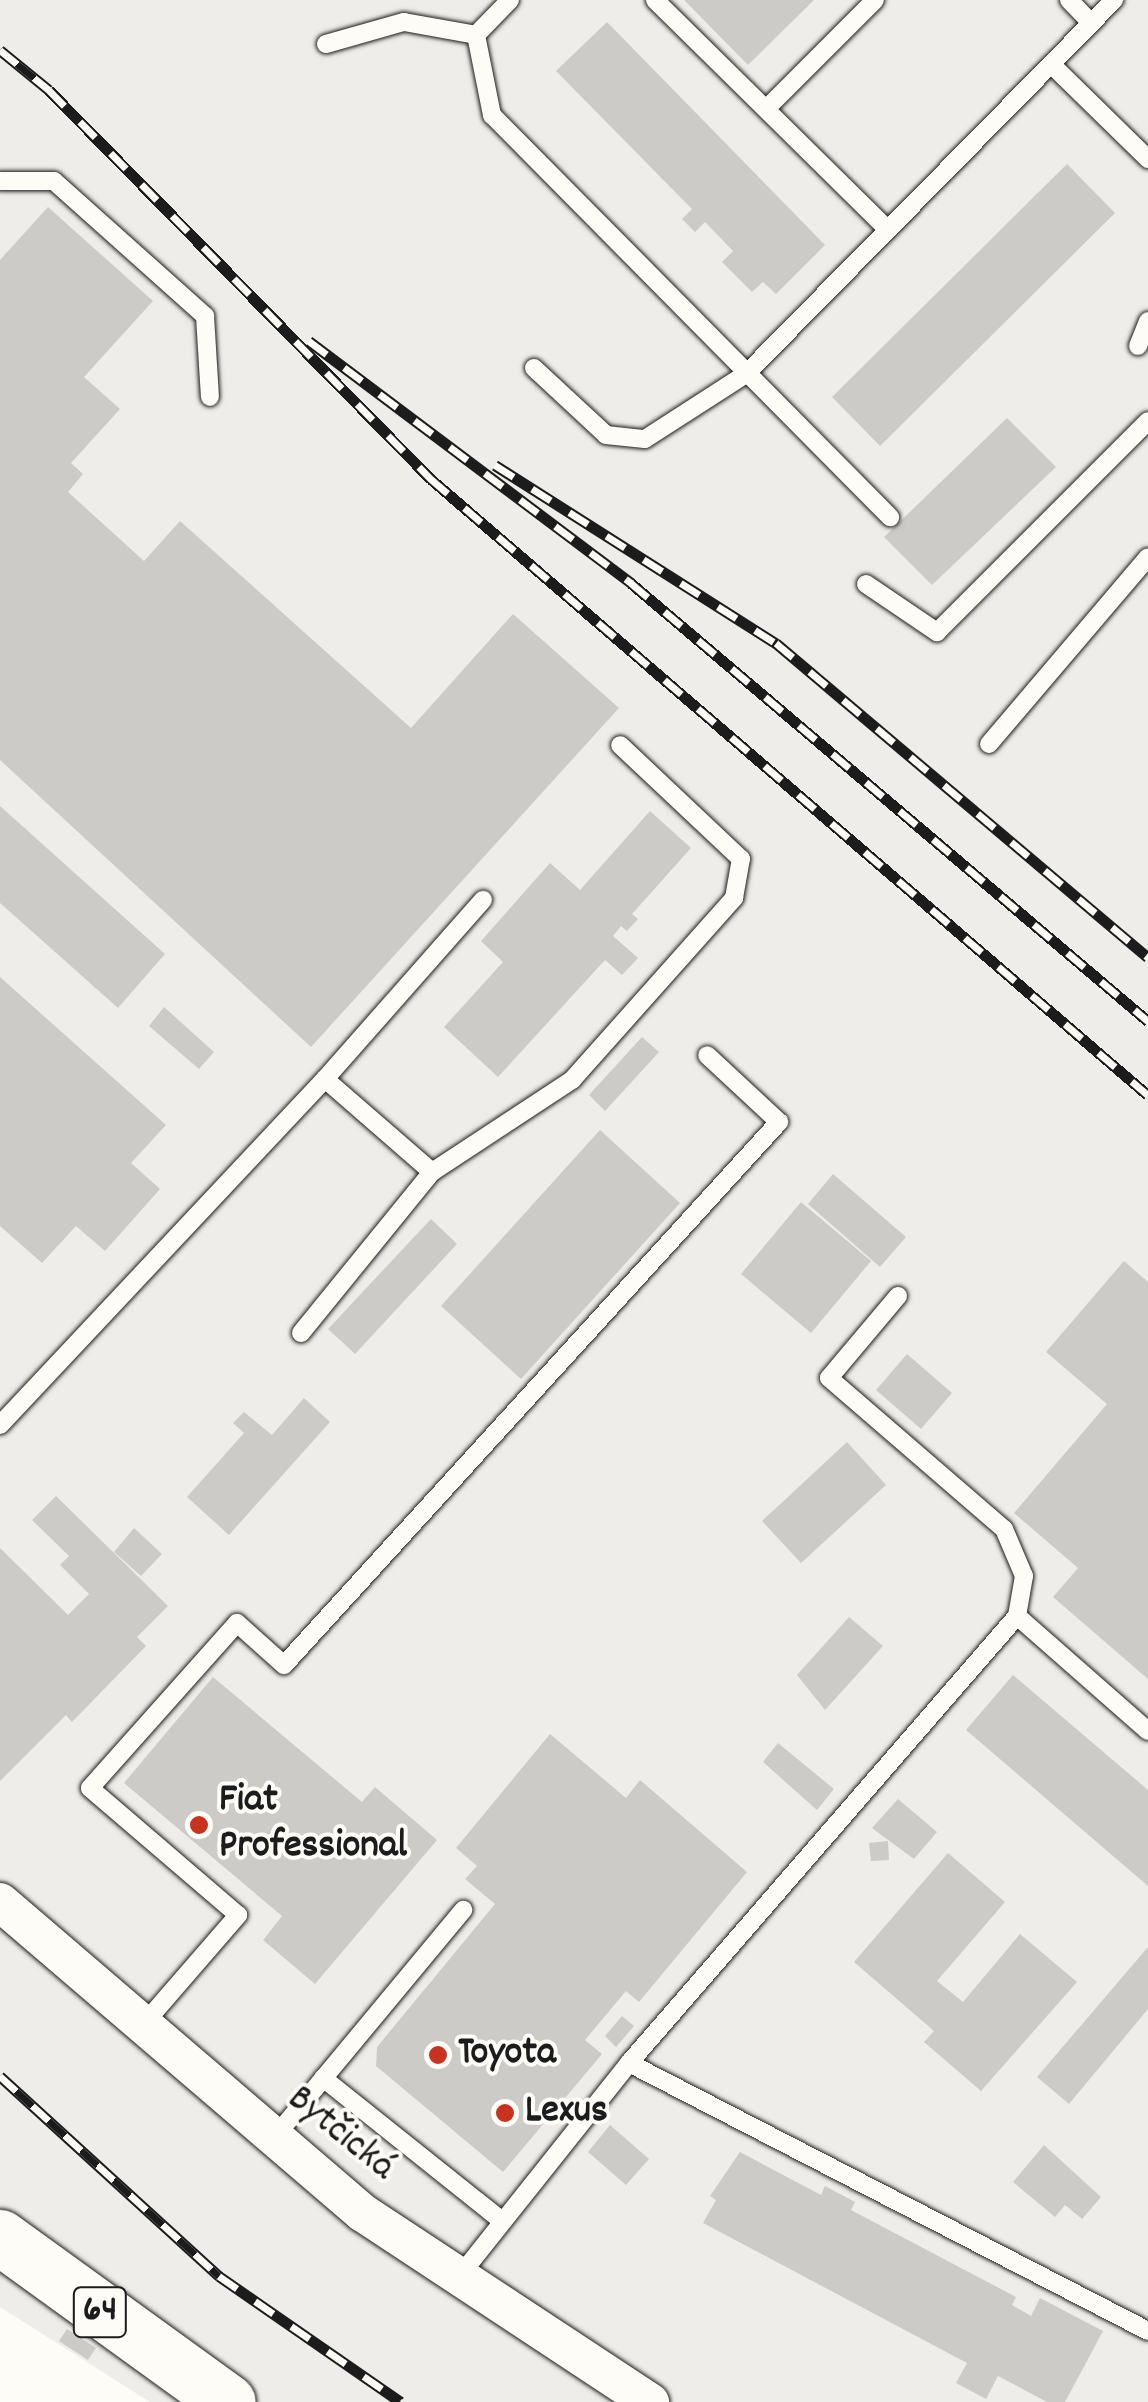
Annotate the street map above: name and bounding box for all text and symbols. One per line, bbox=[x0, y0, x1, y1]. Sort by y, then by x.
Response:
place label: Fiat Professional bbox=[219, 1778, 407, 1872]
marker: Fiat Professional bbox=[188, 1814, 210, 1836]
place label: Toyota bbox=[458, 2031, 556, 2079]
marker: Toyota bbox=[427, 2044, 449, 2066]
street label: Bytčická bbox=[276, 2077, 404, 2193]
place label: Lexus bbox=[525, 2089, 608, 2137]
marker: Lexus bbox=[494, 2102, 516, 2124]
road number: 64 bbox=[72, 2279, 128, 2345]

